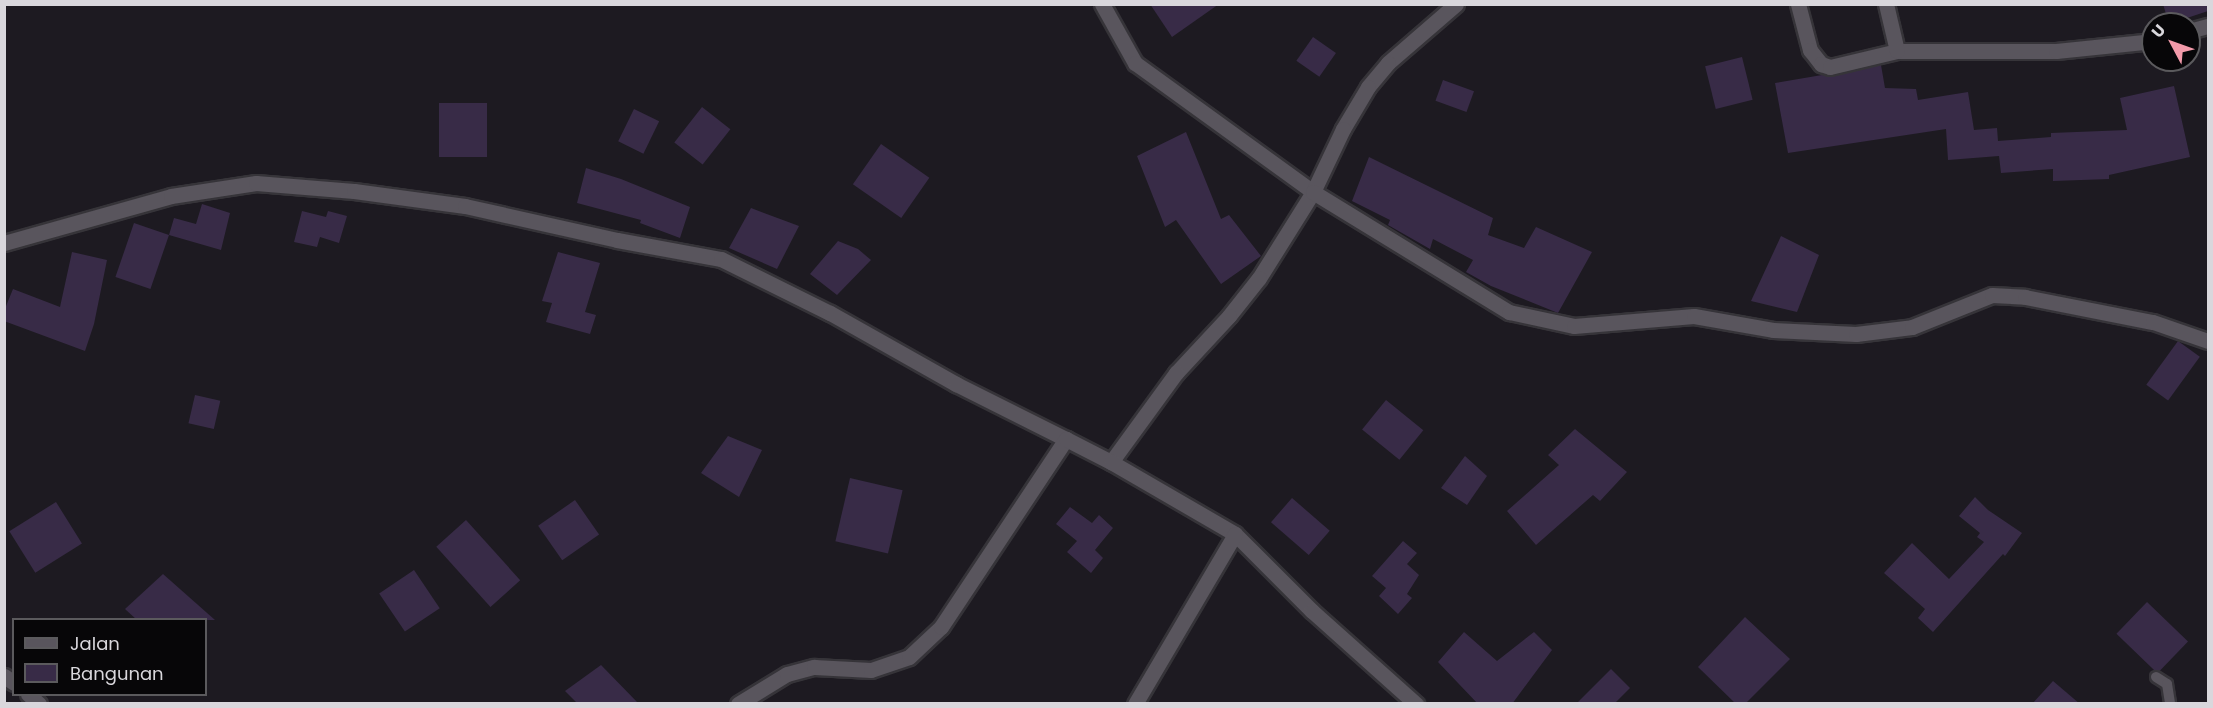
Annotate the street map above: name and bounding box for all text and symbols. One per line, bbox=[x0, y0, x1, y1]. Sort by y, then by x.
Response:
north arrow bbox=[2141, 12, 2201, 72]
text: U bbox=[2146, 19, 2171, 43]
legend bbox=[12, 618, 207, 696]
text: Jalan bbox=[70, 631, 120, 656]
text: Bangunan bbox=[70, 661, 164, 686]

